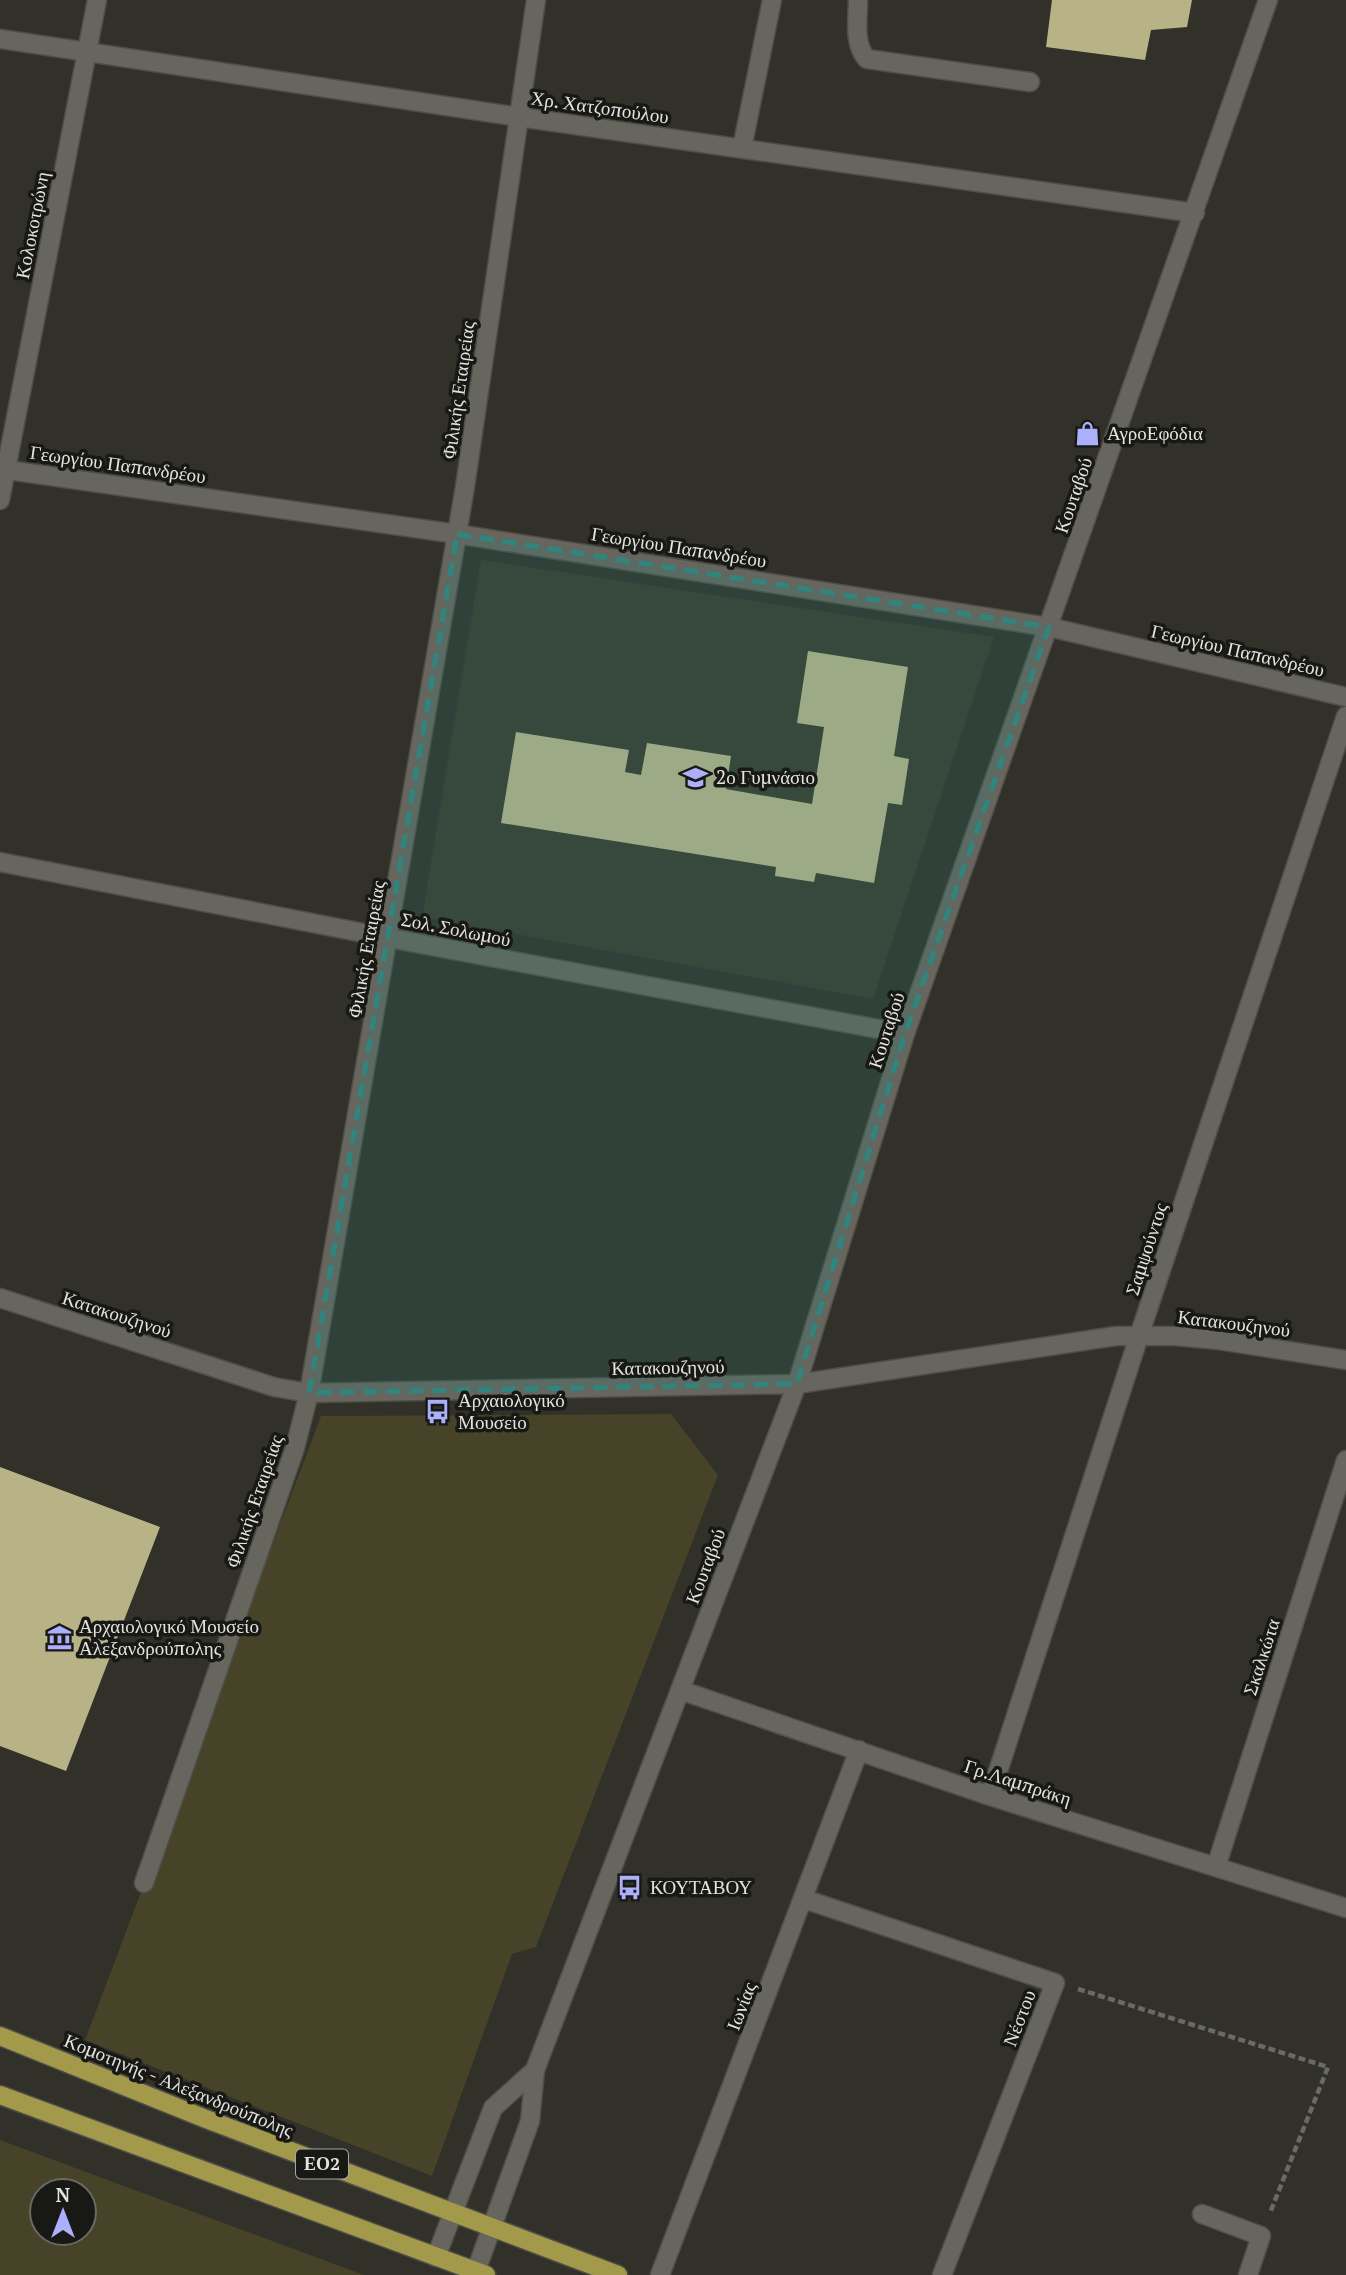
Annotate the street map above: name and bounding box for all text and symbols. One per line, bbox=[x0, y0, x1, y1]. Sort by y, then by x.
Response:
street label: Χρ. Χατζοπούλου bbox=[529, 84, 671, 129]
street label: Κολοκοτρώνη bbox=[9, 169, 54, 281]
street label: Φιλικής Εταιρείας bbox=[435, 319, 480, 461]
shop icon: ΑγροΕφόδια bbox=[1073, 419, 1101, 447]
place label: ΑγροΕφόδια bbox=[1107, 420, 1203, 445]
street label: Γεωργίου Παπανδρέου bbox=[29, 439, 208, 488]
street label: Κουταβού bbox=[1048, 454, 1097, 536]
street label: Γεωργίου Παπανδρέου bbox=[590, 520, 769, 573]
street label: Γεωργίου Παπανδρέου bbox=[1149, 617, 1327, 682]
school or university icon: 2ο Γυμνάσιο bbox=[682, 763, 710, 791]
place label: 2ο Γυμνάσιο bbox=[716, 764, 815, 789]
street label: Φιλικής Εταιρείας bbox=[341, 878, 390, 1020]
street label: Σολ. Σολωμού bbox=[399, 906, 513, 951]
street label: Κουταβού bbox=[861, 989, 910, 1071]
street label: Σαμψούντος bbox=[1119, 1199, 1172, 1298]
street label: Κατακουζηνού bbox=[59, 1284, 175, 1343]
street label: Κατακουζηνού bbox=[1176, 1303, 1292, 1342]
street label: Κατακουζηνού bbox=[611, 1353, 725, 1380]
place label: Αρχαιολογικό Μουσείο bbox=[458, 1387, 565, 1434]
bus stop icon: Αρχαιολογικό Μουσείο bbox=[424, 1397, 452, 1425]
street label: Φιλικής Εταιρείας bbox=[219, 1431, 288, 1571]
street label: Κουταβού bbox=[679, 1525, 730, 1607]
place label: Αρχαιολογικό Μουσείο Αλεξανδρούπολης bbox=[79, 1613, 259, 1660]
street label: Σκαλκώτα bbox=[1236, 1615, 1285, 1698]
museum icon: Αρχαιολογικό Μουσείο Αλεξανδρούπολης bbox=[45, 1623, 73, 1651]
street label: Γρ.Λαμπράκη bbox=[961, 1752, 1075, 1811]
bus stop icon: ΚΟΥΤΑΒΟΥ bbox=[616, 1873, 644, 1901]
place label: ΚΟΥΤΑΒΟΥ bbox=[650, 1874, 752, 1899]
street label: Ιωνίας bbox=[720, 1978, 761, 2034]
street label: Νέστου bbox=[996, 1986, 1041, 2050]
street label: Κομοτηνής - Αλεξανδρούπολης bbox=[61, 2027, 298, 2142]
road number: ΕΟ2 bbox=[296, 2150, 348, 2178]
north arrow bbox=[28, 2177, 98, 2247]
text: N bbox=[56, 2182, 71, 2207]

